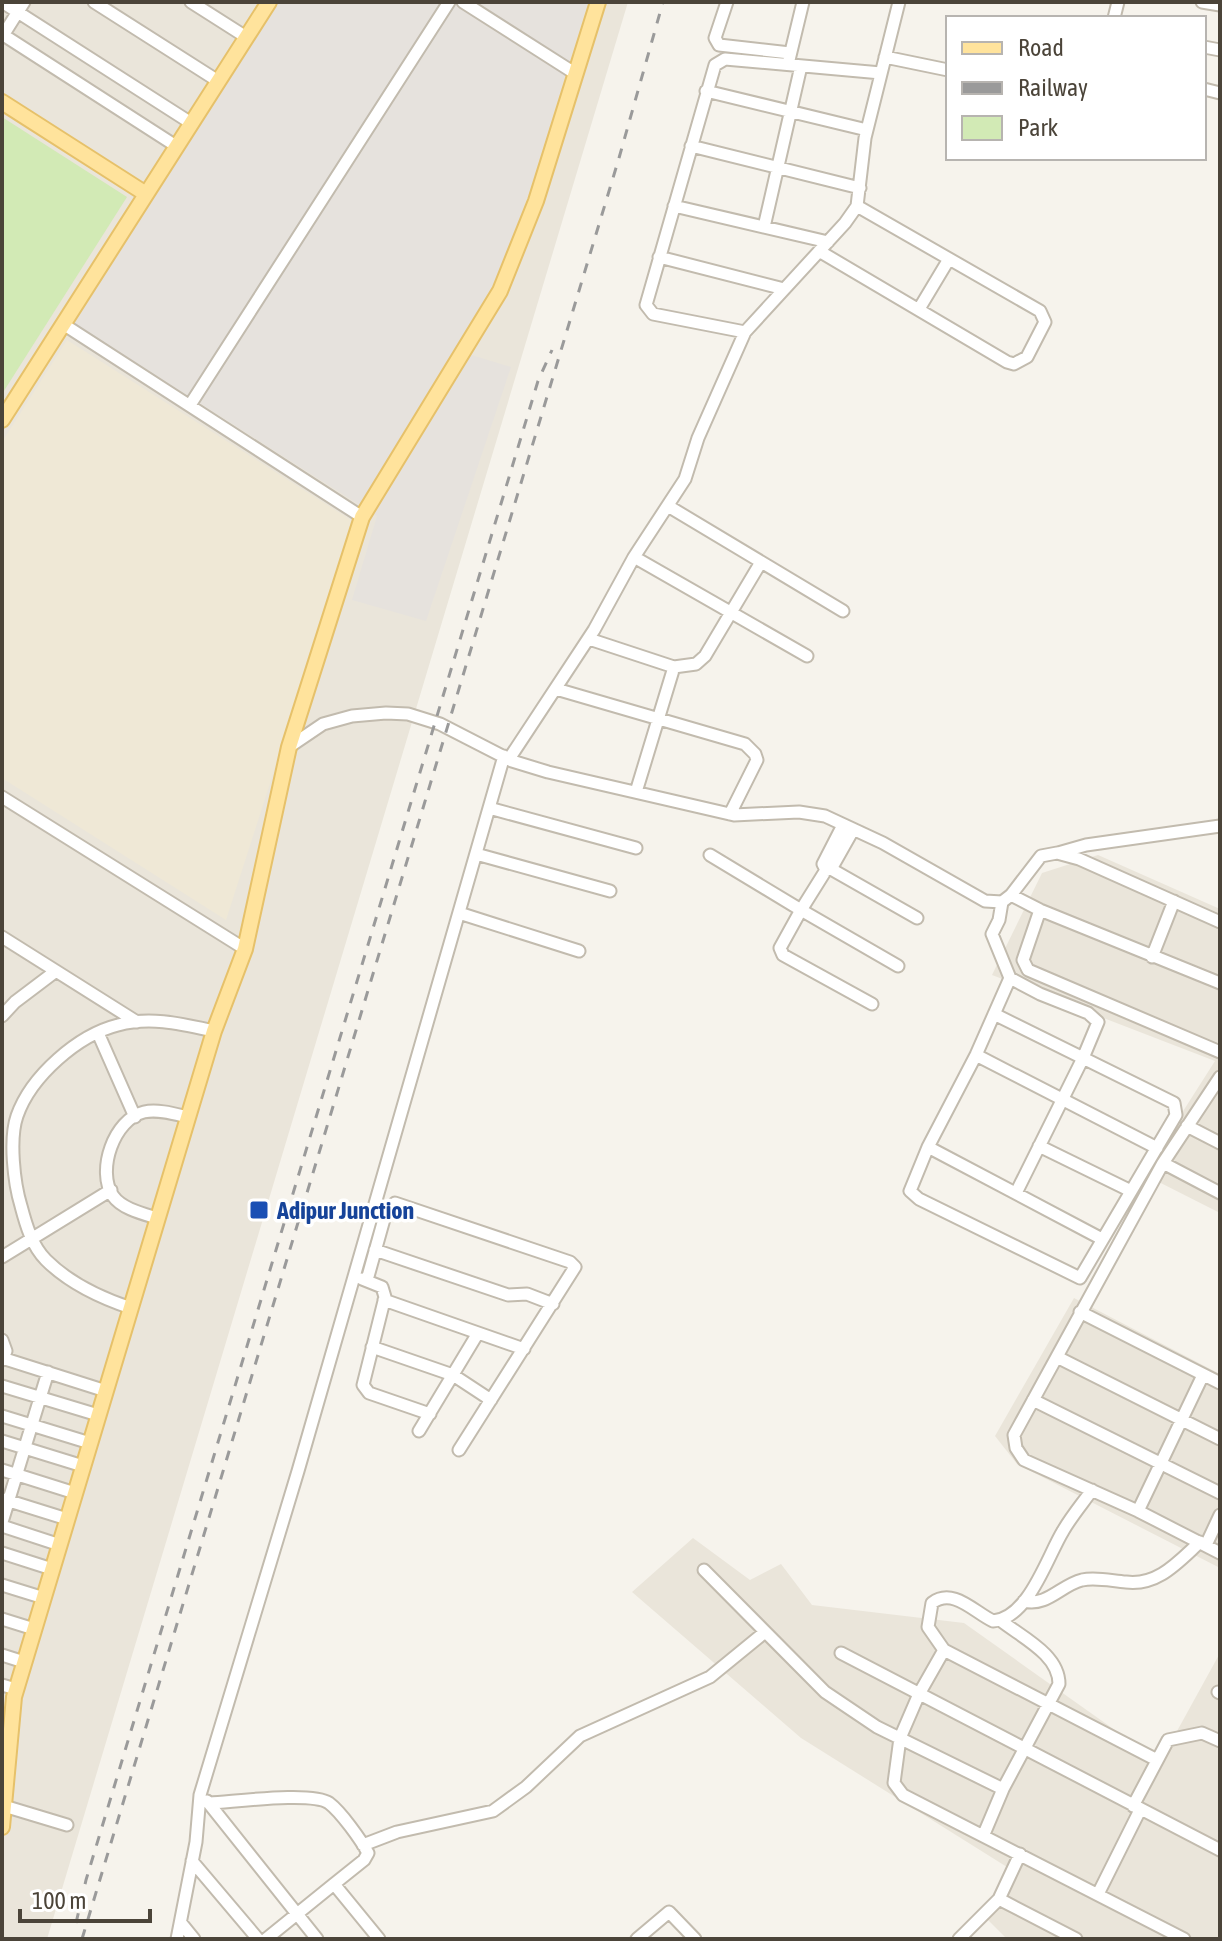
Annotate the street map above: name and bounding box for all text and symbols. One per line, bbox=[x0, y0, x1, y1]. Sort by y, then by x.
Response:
legend bbox=[946, 16, 1206, 160]
text: Road bbox=[1018, 34, 1064, 61]
text: Railway bbox=[1018, 74, 1088, 101]
text: Park bbox=[1018, 114, 1059, 141]
place label: Adipur Junction bbox=[276, 1197, 414, 1224]
marker: Adipur Junction bbox=[248, 1199, 270, 1221]
scale bar bbox=[20, 1873, 150, 1923]
text: 100 m bbox=[32, 1887, 86, 1914]

